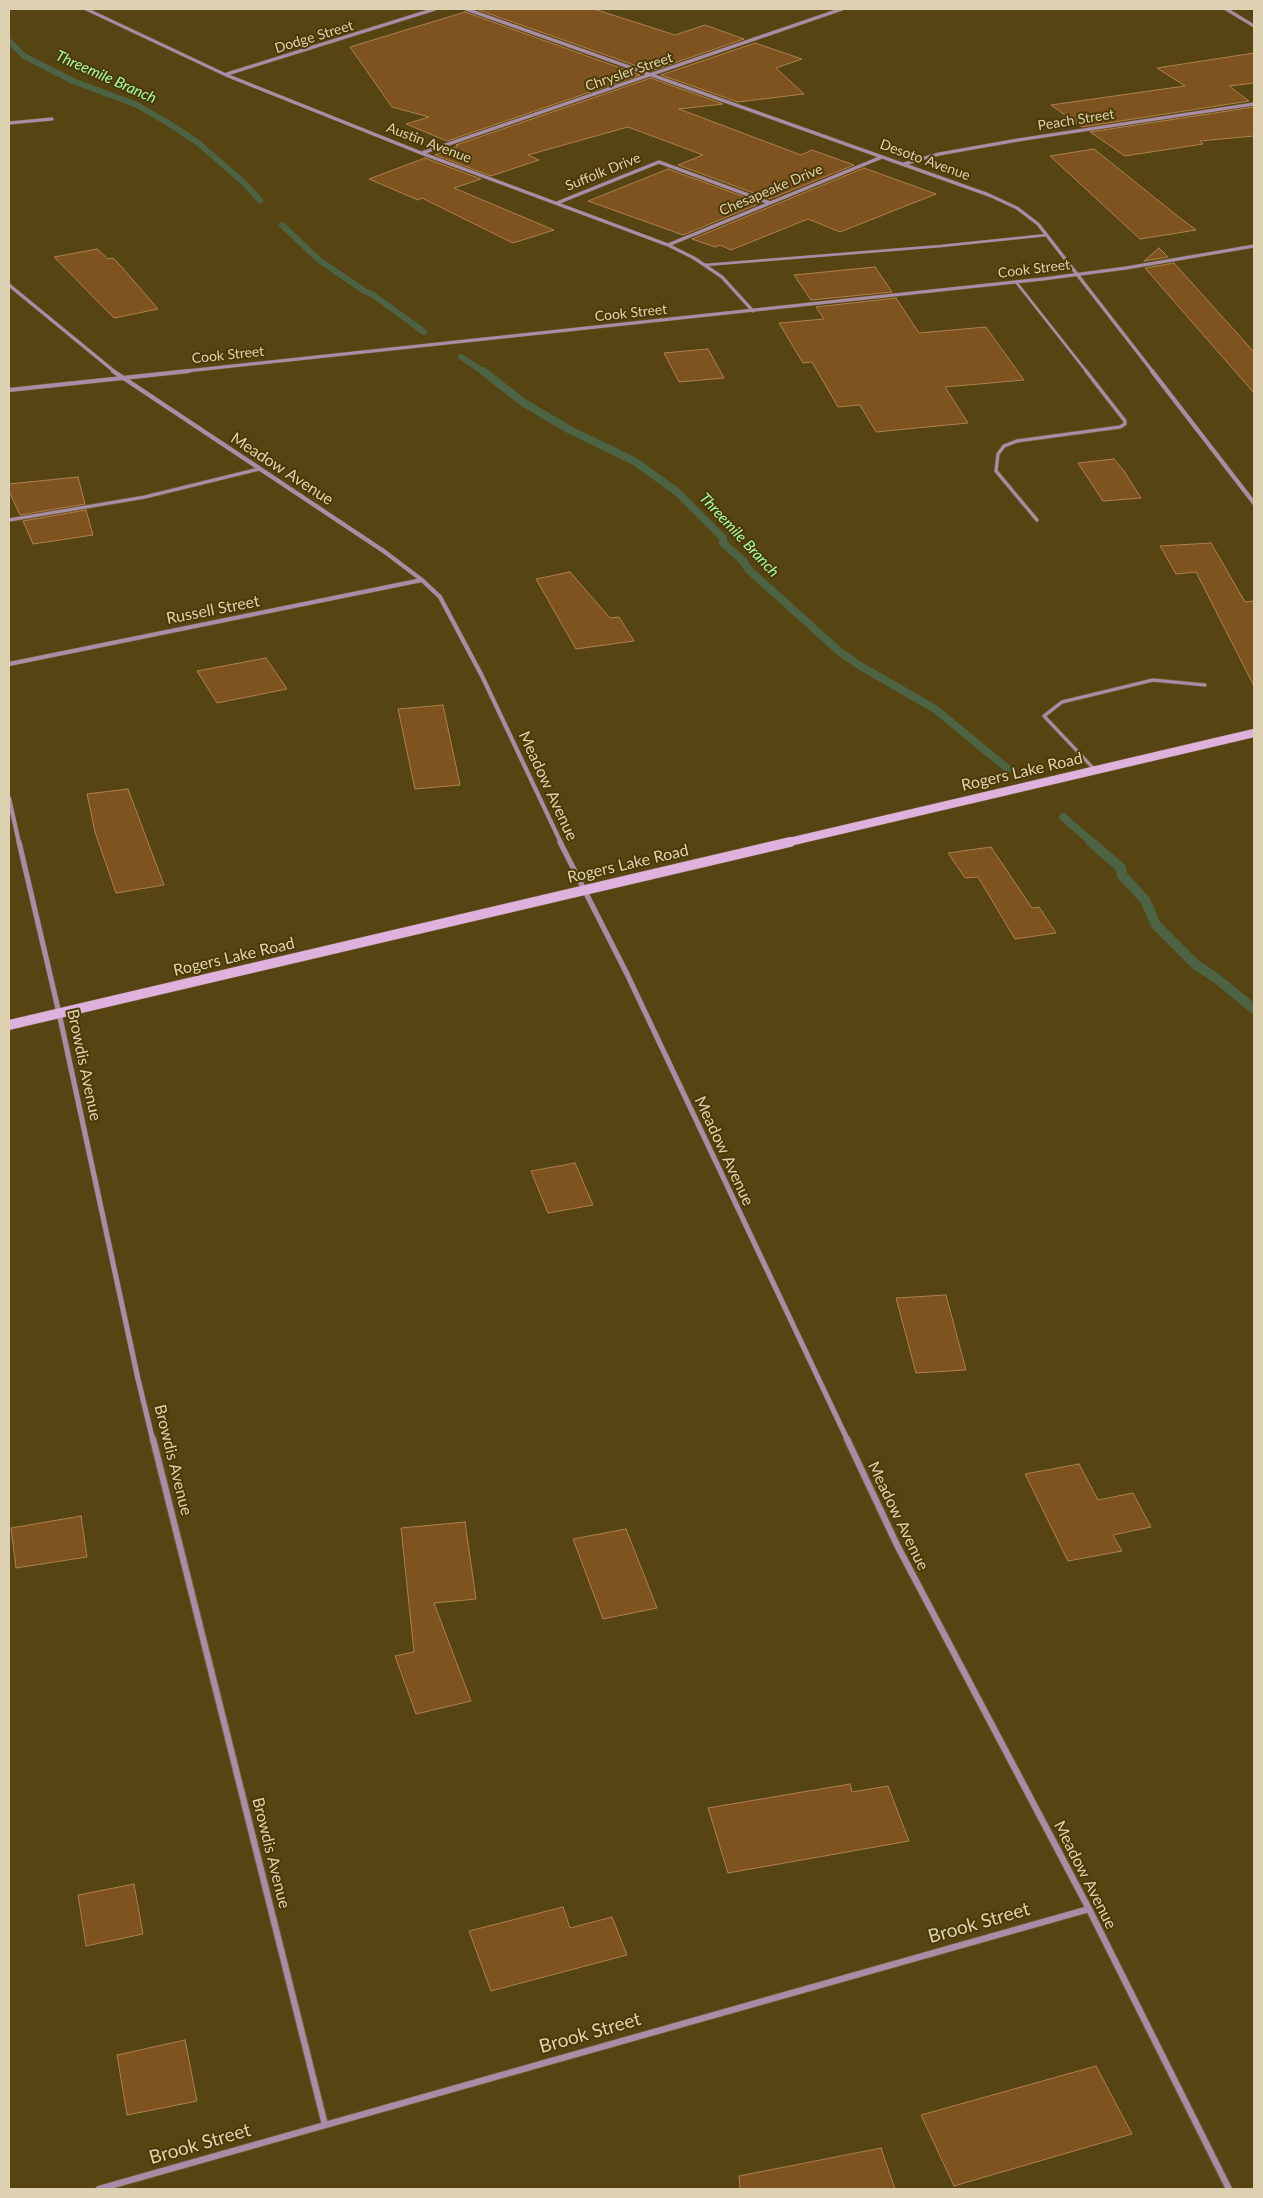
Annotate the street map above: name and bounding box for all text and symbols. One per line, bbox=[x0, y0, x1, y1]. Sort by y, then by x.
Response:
street label: Dodge Street bbox=[273, 17, 355, 57]
water label: Threemile Branch bbox=[53, 47, 159, 107]
street label: Chrysler Street bbox=[583, 49, 675, 95]
street label: Peach Street bbox=[1036, 106, 1116, 134]
street label: Austin Avenue bbox=[384, 119, 474, 167]
street label: Desoto Avenue bbox=[878, 136, 972, 184]
street label: Suffolk Drive bbox=[563, 149, 643, 195]
street label: Chesapeake Drive bbox=[717, 161, 825, 219]
street label: Cook Street bbox=[997, 256, 1071, 282]
street label: Cook Street bbox=[594, 301, 668, 325]
street label: Cook Street bbox=[191, 343, 265, 367]
street label: Meadow Avenue bbox=[227, 429, 337, 509]
water label: Threemile Branch bbox=[695, 489, 783, 581]
street label: Russell Street bbox=[165, 592, 261, 628]
street label: Meadow Avenue bbox=[514, 728, 582, 844]
street label: Rogers Lake Road bbox=[960, 749, 1084, 795]
street label: Rogers Lake Road bbox=[566, 841, 690, 887]
street label: Rogers Lake Road bbox=[172, 934, 296, 980]
street label: Browdis Avenue bbox=[63, 1007, 105, 1123]
street label: Meadow Avenue bbox=[690, 1093, 758, 1209]
street label: Browdis Avenue bbox=[150, 1402, 196, 1518]
street label: Meadow Avenue bbox=[863, 1459, 933, 1573]
street label: Browdis Avenue bbox=[248, 1795, 294, 1911]
street label: Meadow Avenue bbox=[1050, 1818, 1120, 1932]
street label: Brook Street bbox=[926, 1898, 1032, 1948]
street label: Brook Street bbox=[537, 2008, 643, 2058]
street label: Brook Street bbox=[147, 2119, 253, 2169]

